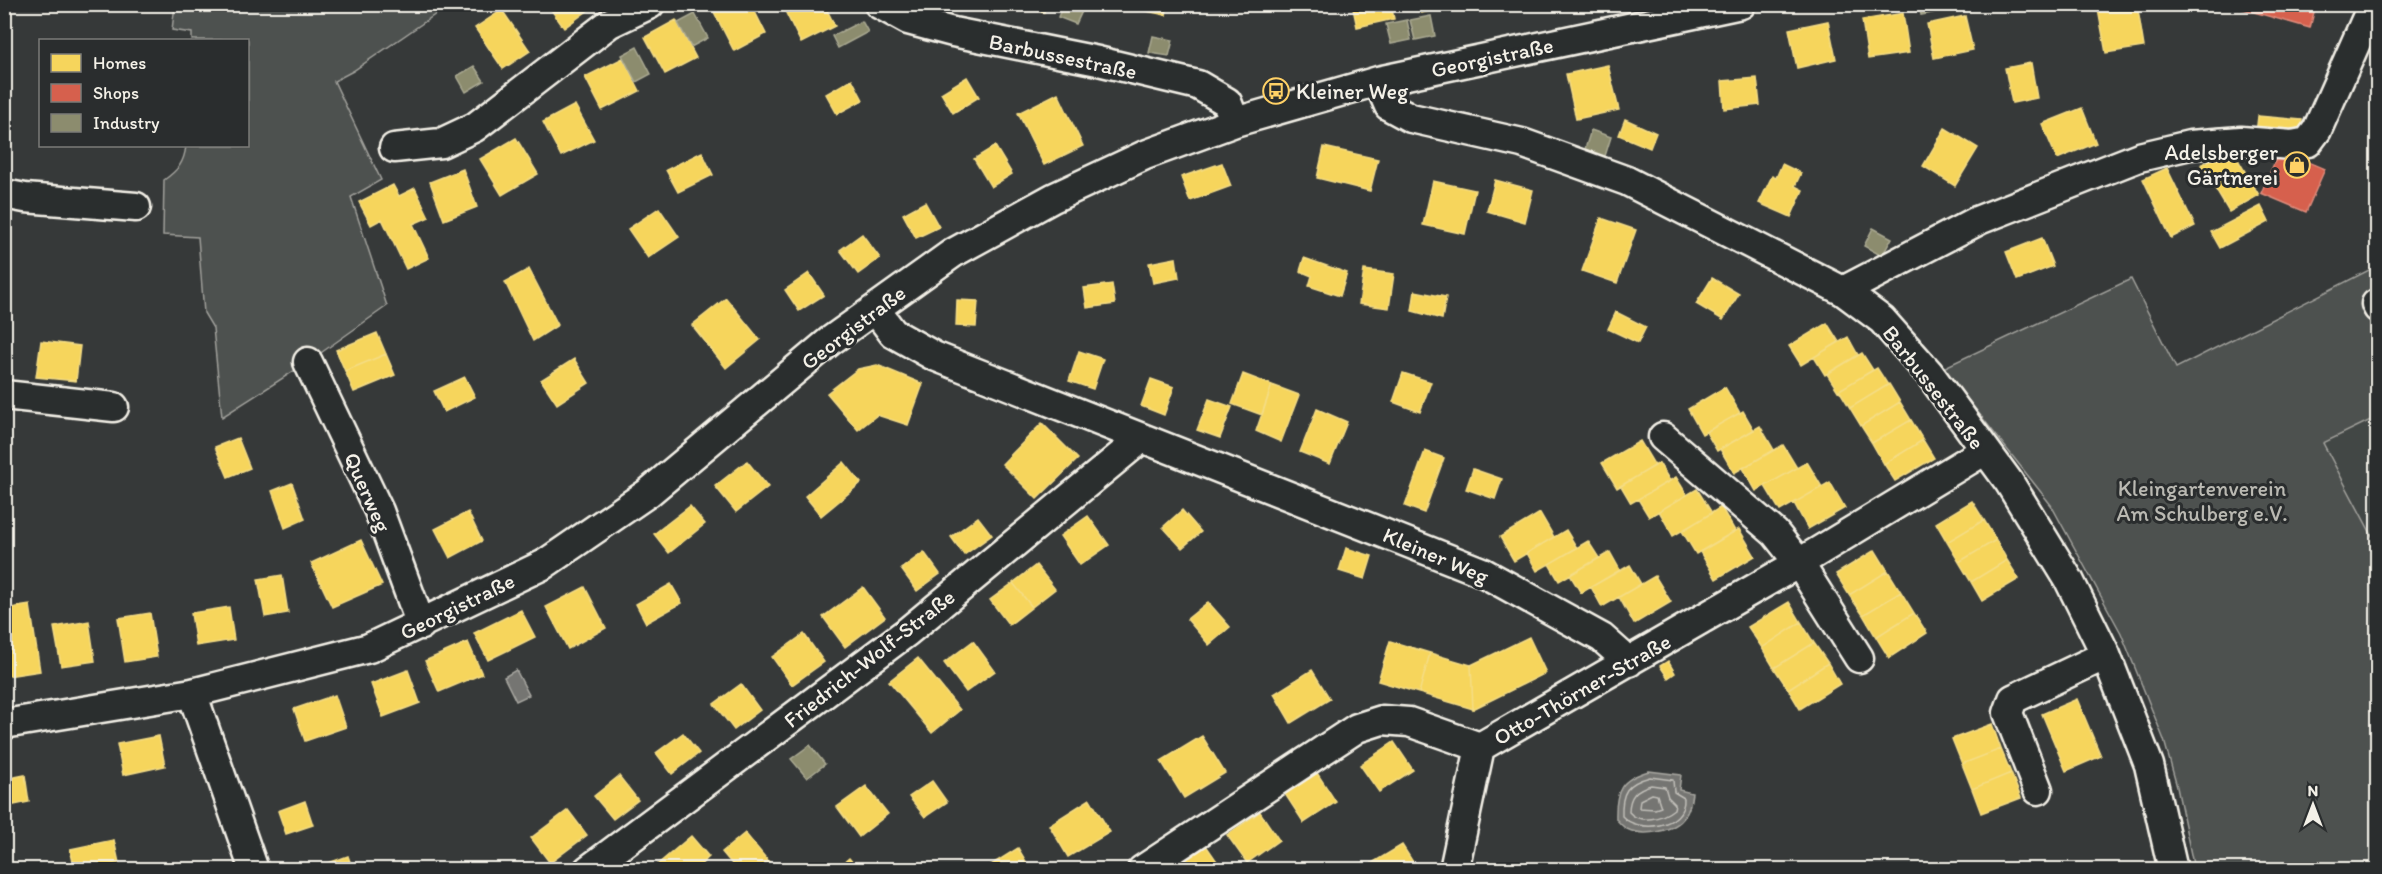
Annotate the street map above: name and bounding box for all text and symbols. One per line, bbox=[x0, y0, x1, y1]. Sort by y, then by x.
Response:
street label: Barbussestraße bbox=[987, 28, 1139, 85]
street label: Georgistraße bbox=[1429, 31, 1556, 84]
legend bbox=[39, 39, 249, 147]
text: Homes bbox=[93, 52, 146, 74]
bus stop icon: Kleiner Weg bbox=[1261, 76, 1291, 106]
place label: Kleiner Weg bbox=[1296, 78, 1409, 105]
text: Shops bbox=[93, 82, 139, 104]
text: Industry bbox=[93, 112, 160, 134]
place label: Adelsberger Gärtnerei bbox=[2164, 139, 2278, 191]
shop icon: Adelsberger Gärtnerei bbox=[2282, 150, 2312, 180]
street label: Georgistraße bbox=[796, 279, 911, 376]
street label: Barbussestraße bbox=[1877, 320, 1991, 455]
street label: Querweg bbox=[338, 448, 397, 537]
park label: Kleingartenverein Am Schulberg e.V. bbox=[2116, 475, 2288, 527]
street label: Kleiner Weg bbox=[1379, 521, 1493, 590]
street label: Georgistraße bbox=[395, 567, 519, 646]
street label: Friedrich-Wolf-Straße bbox=[778, 583, 960, 734]
street label: Otto-Thörner-Straße bbox=[1489, 628, 1676, 751]
north arrow bbox=[2283, 775, 2343, 835]
text: N bbox=[2308, 781, 2318, 800]

